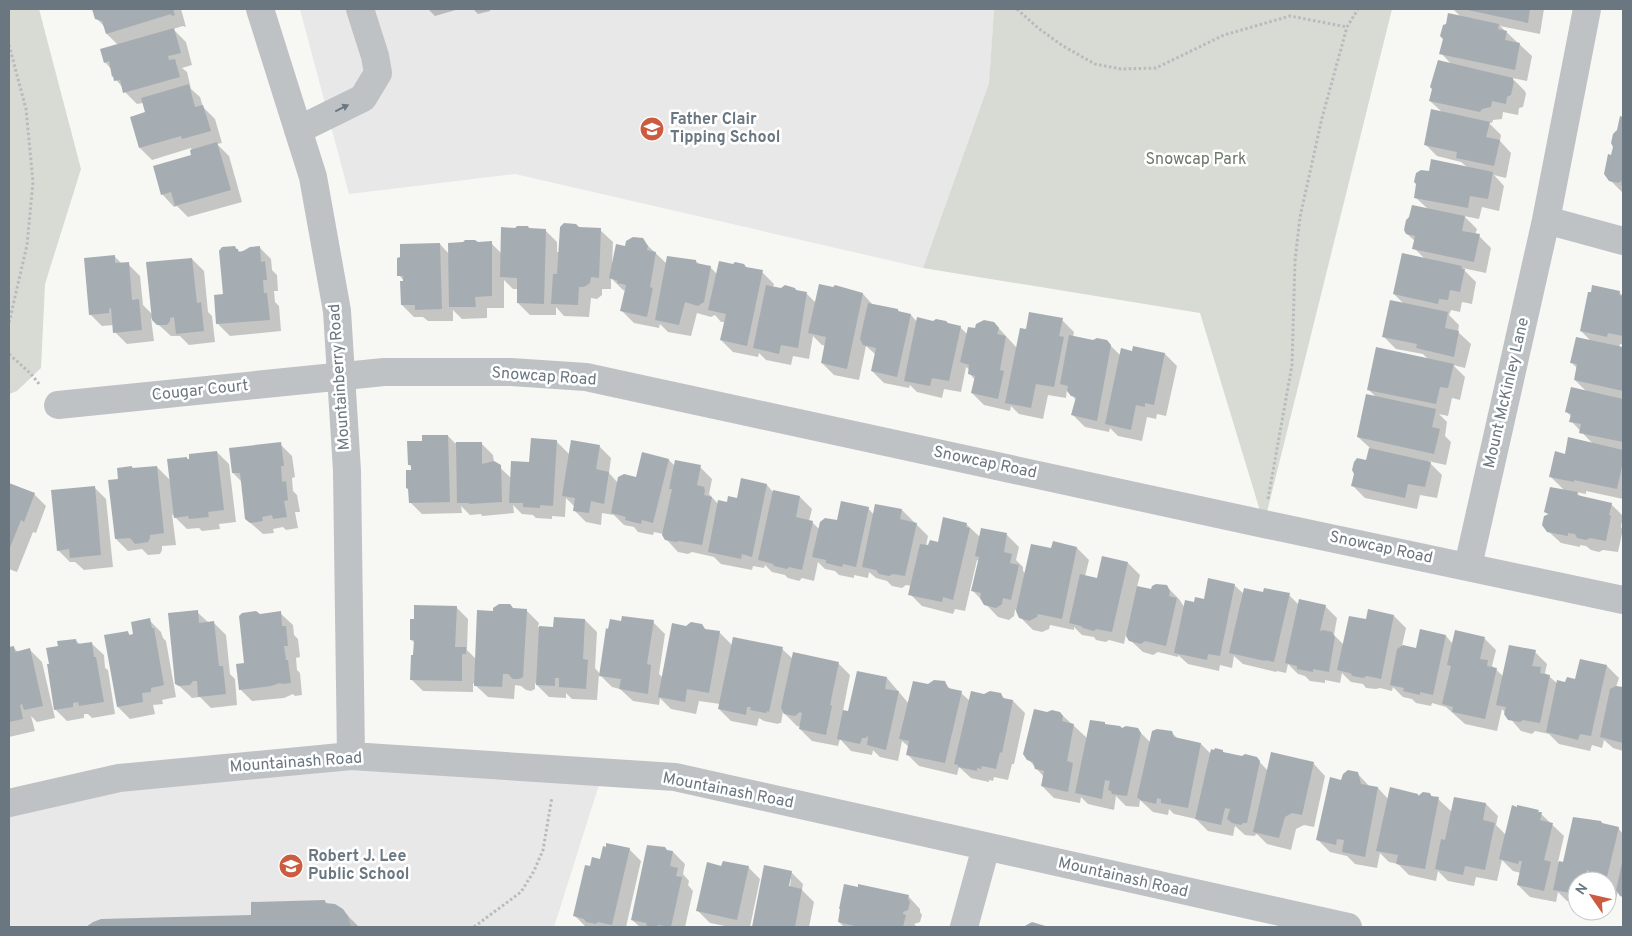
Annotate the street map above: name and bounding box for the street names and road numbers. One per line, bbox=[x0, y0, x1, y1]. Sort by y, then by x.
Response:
street label: Mountainberry Road bbox=[325, 303, 355, 451]
street label: Mount McKinley Lane bbox=[1480, 316, 1534, 470]
street label: Snowcap Road bbox=[491, 363, 597, 391]
street label: Cougar Court bbox=[151, 376, 249, 406]
street label: Snowcap Road bbox=[931, 442, 1039, 484]
street label: Snowcap Road bbox=[1327, 527, 1435, 569]
street label: Mountainash Road bbox=[229, 748, 363, 778]
street label: Mountainash Road bbox=[661, 769, 795, 813]
street label: Mountainash Road bbox=[1056, 853, 1190, 903]

